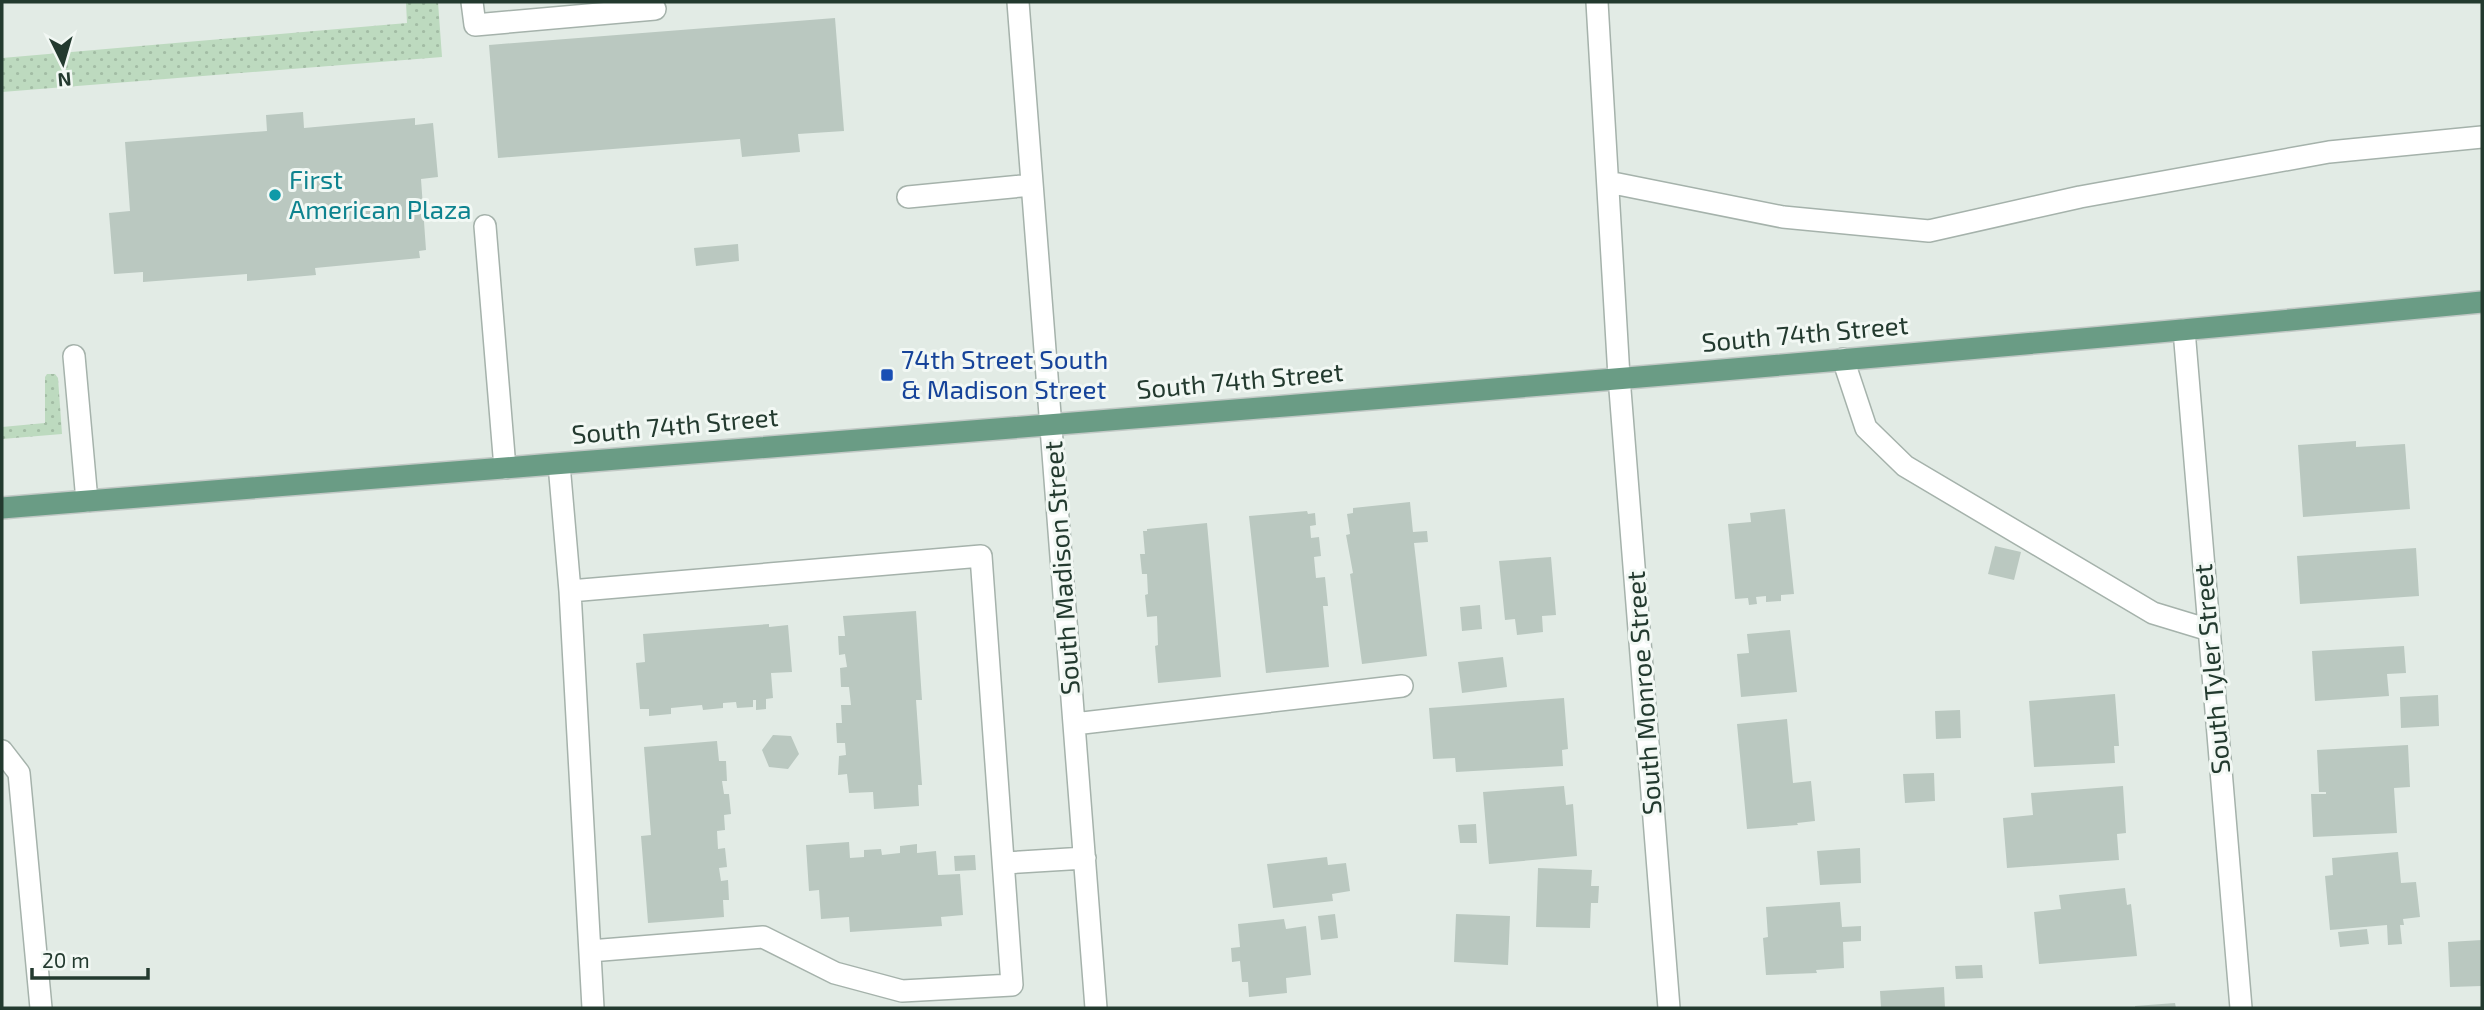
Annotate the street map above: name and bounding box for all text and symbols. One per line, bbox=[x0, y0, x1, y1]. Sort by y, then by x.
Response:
north arrow bbox=[28, 28, 98, 98]
text: N bbox=[57, 68, 72, 92]
place label: First American Plaza bbox=[289, 163, 472, 224]
marker: First American Plaza bbox=[267, 187, 283, 203]
street label: South 74th Street bbox=[1700, 308, 1910, 357]
place label: 74th Street South & Madison Street bbox=[901, 343, 1108, 404]
street label: South 74th Street bbox=[1135, 355, 1345, 404]
marker: 74th Street South & Madison Street bbox=[879, 367, 895, 383]
street label: South 74th Street bbox=[570, 400, 780, 449]
street label: South Madison Street bbox=[1036, 440, 1085, 696]
street label: South Tyler Street bbox=[2186, 563, 2235, 776]
street label: South Monroe Street bbox=[1619, 570, 1666, 816]
scale bar bbox=[32, 936, 147, 980]
text: 20 m bbox=[42, 947, 90, 972]

